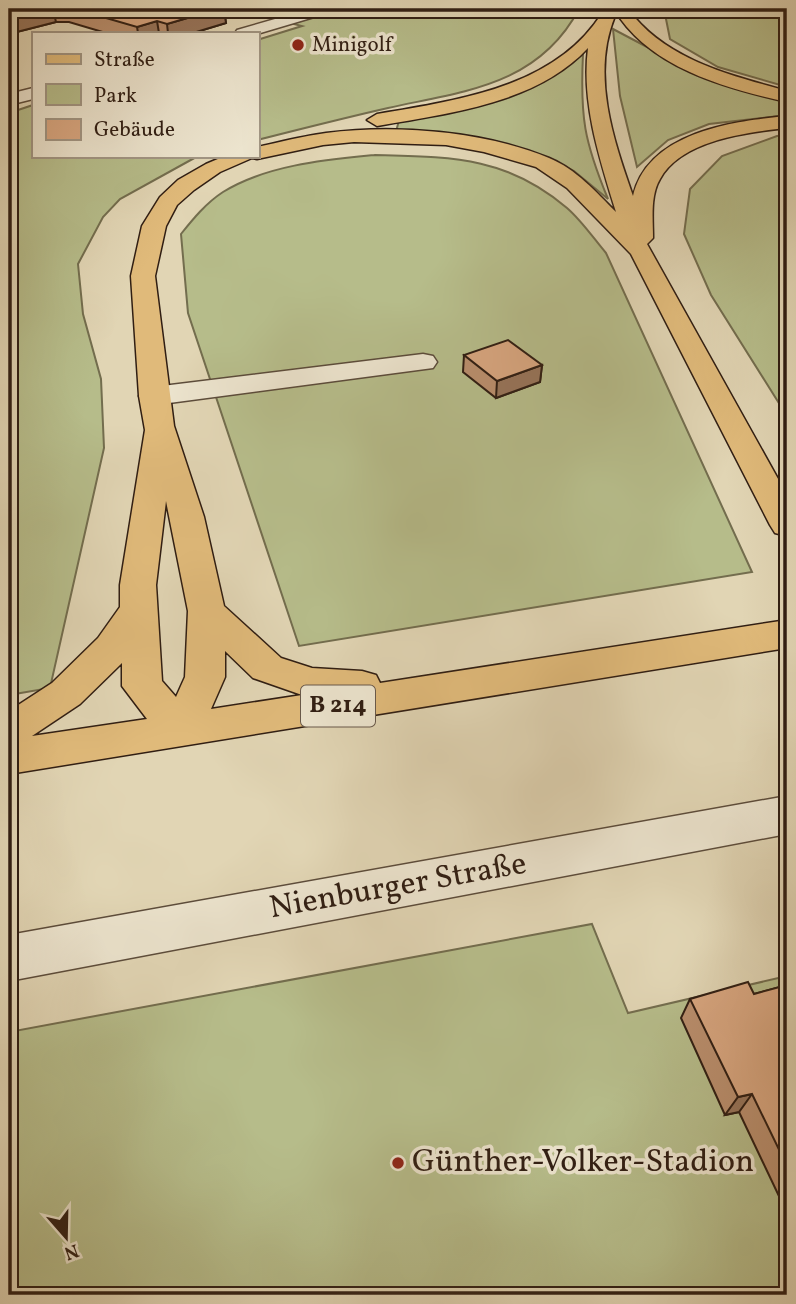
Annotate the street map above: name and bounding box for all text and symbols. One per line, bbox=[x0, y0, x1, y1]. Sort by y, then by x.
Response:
place label: Minigolf bbox=[312, 31, 394, 60]
legend bbox=[32, 32, 259, 158]
marker: Minigolf bbox=[290, 37, 306, 53]
text: Straße bbox=[94, 46, 155, 75]
text: Park bbox=[94, 82, 137, 111]
text: Gebäude bbox=[94, 116, 175, 145]
road number: B 214 bbox=[301, 686, 375, 726]
street label: Nienburger Straße bbox=[266, 843, 530, 931]
place label: Günther-Volker-Stadion bbox=[412, 1141, 754, 1185]
marker: Günther-Volker-Stadion bbox=[390, 1155, 406, 1171]
north arrow bbox=[32, 1202, 102, 1272]
text: N bbox=[60, 1237, 82, 1266]

